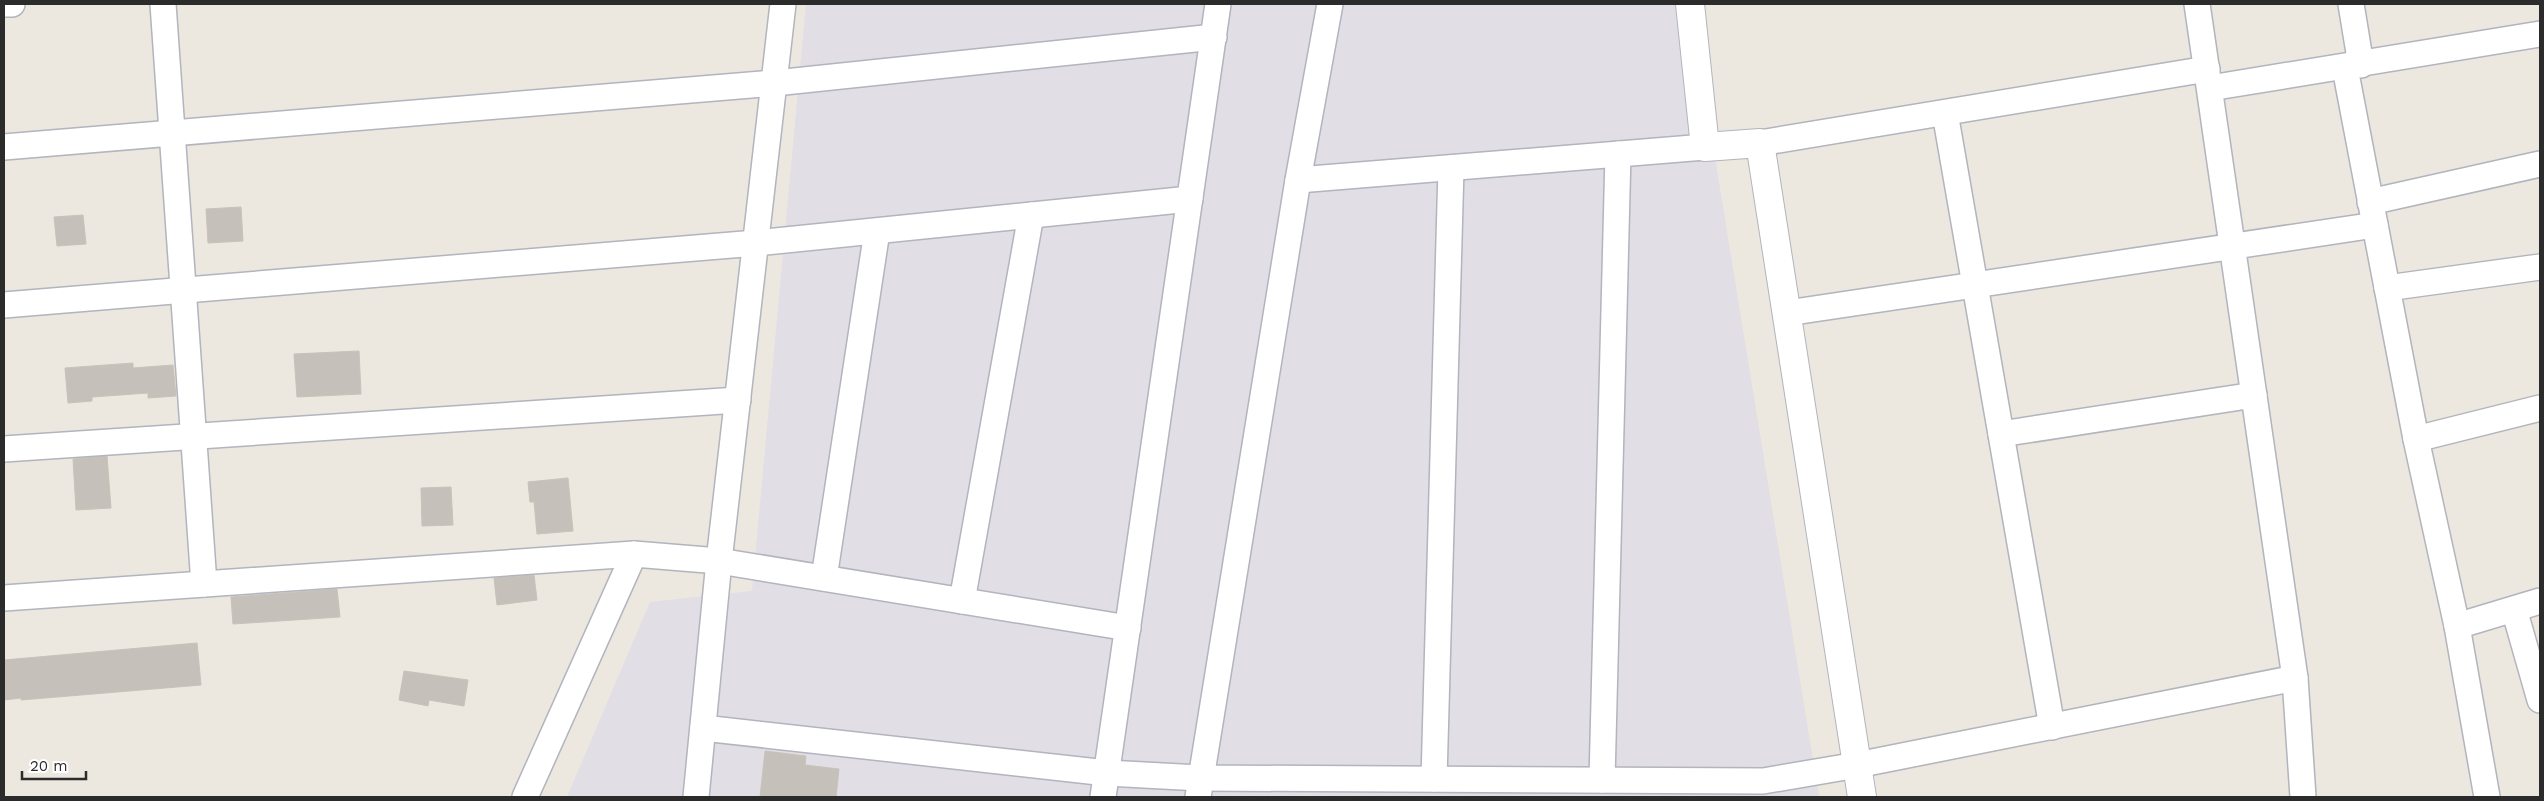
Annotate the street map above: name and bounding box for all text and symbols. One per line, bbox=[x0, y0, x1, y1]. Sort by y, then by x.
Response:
scale bar bbox=[22, 748, 86, 780]
text: 20 m bbox=[30, 757, 68, 775]

